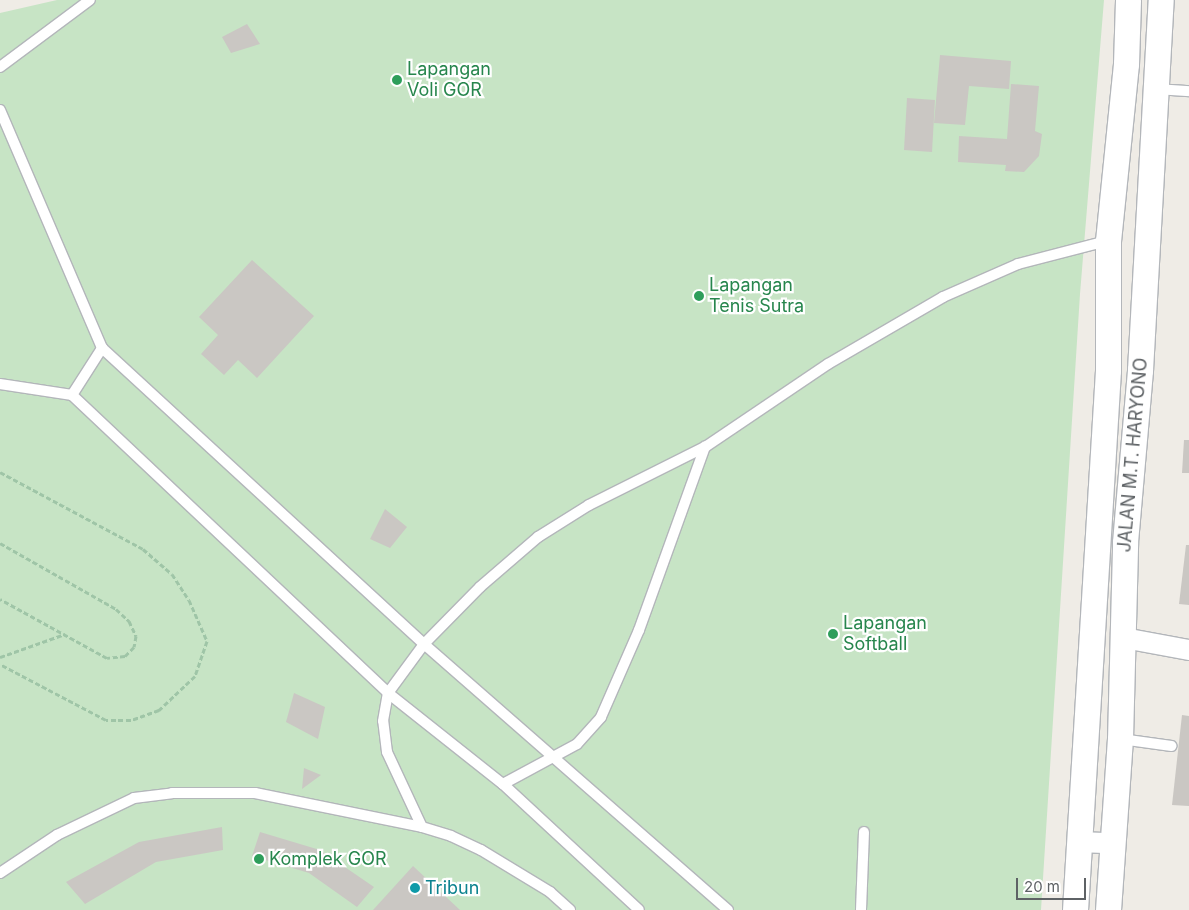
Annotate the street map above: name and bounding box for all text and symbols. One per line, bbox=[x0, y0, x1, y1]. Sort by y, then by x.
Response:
place label: Lapangan Voli GOR bbox=[407, 59, 491, 102]
marker: Lapangan Voli GOR bbox=[391, 74, 403, 86]
place label: Lapangan Tenis Sutra bbox=[709, 275, 804, 318]
marker: Lapangan Tenis Sutra bbox=[693, 290, 705, 302]
street label: JALAN M.T. HARYONO bbox=[1114, 357, 1152, 553]
place label: Lapangan Softball bbox=[843, 613, 927, 656]
marker: Lapangan Softball bbox=[827, 628, 839, 640]
place label: Komplek GOR bbox=[269, 848, 387, 870]
marker: Komplek GOR bbox=[253, 853, 265, 865]
scale bar bbox=[1019, 868, 1089, 900]
place label: Tribun bbox=[425, 877, 479, 899]
text: 20 m bbox=[1024, 877, 1060, 896]
marker: Tribun bbox=[409, 882, 421, 894]

